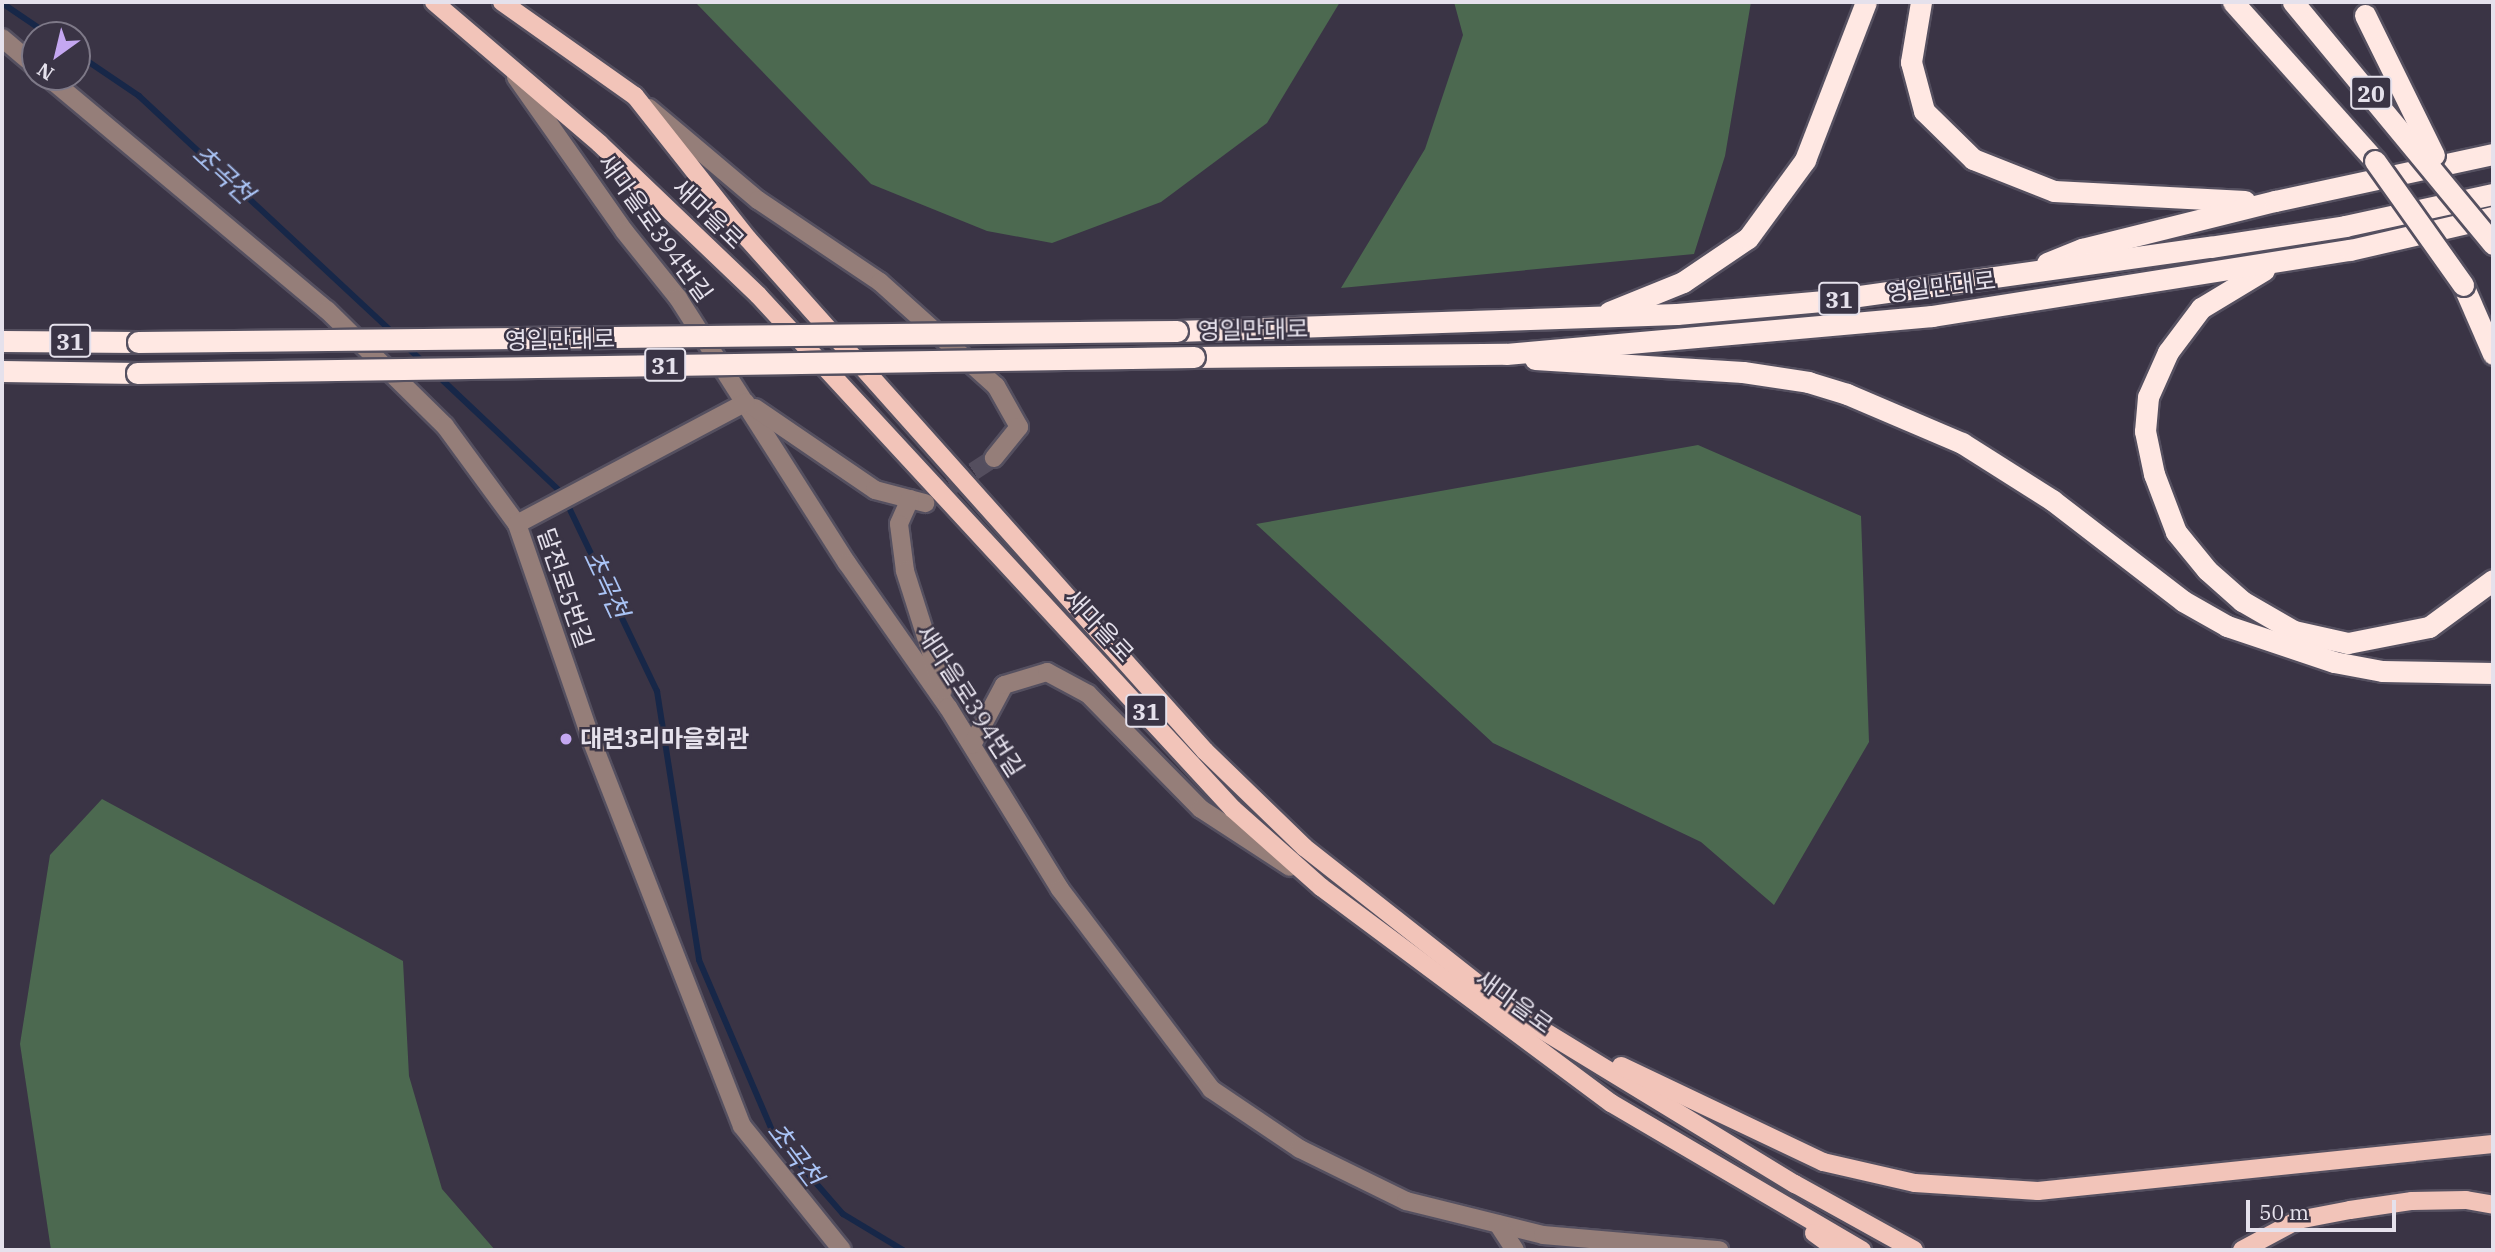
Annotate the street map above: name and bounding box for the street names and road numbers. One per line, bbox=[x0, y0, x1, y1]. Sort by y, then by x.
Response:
road number: 20 bbox=[2350, 74, 2392, 113]
street label: 새마을로394번길 bbox=[592, 148, 718, 308]
street label: 새마을로 bbox=[666, 173, 750, 255]
street label: 영일만대로 bbox=[1884, 266, 1998, 308]
road number: 31 bbox=[1818, 280, 1860, 318]
street label: 영일만대로 bbox=[1198, 315, 1308, 345]
road number: 31 bbox=[49, 322, 91, 360]
street label: 영일만대로 bbox=[505, 325, 615, 355]
road number: 31 bbox=[644, 346, 686, 384]
street label: 달전로5번길 bbox=[531, 524, 599, 652]
street label: 새마을로 bbox=[1058, 584, 1140, 668]
street label: 새마을로394번길 bbox=[910, 619, 1030, 783]
road number: 31 bbox=[1125, 692, 1167, 730]
street label: 새마을로 bbox=[1470, 964, 1558, 1040]

